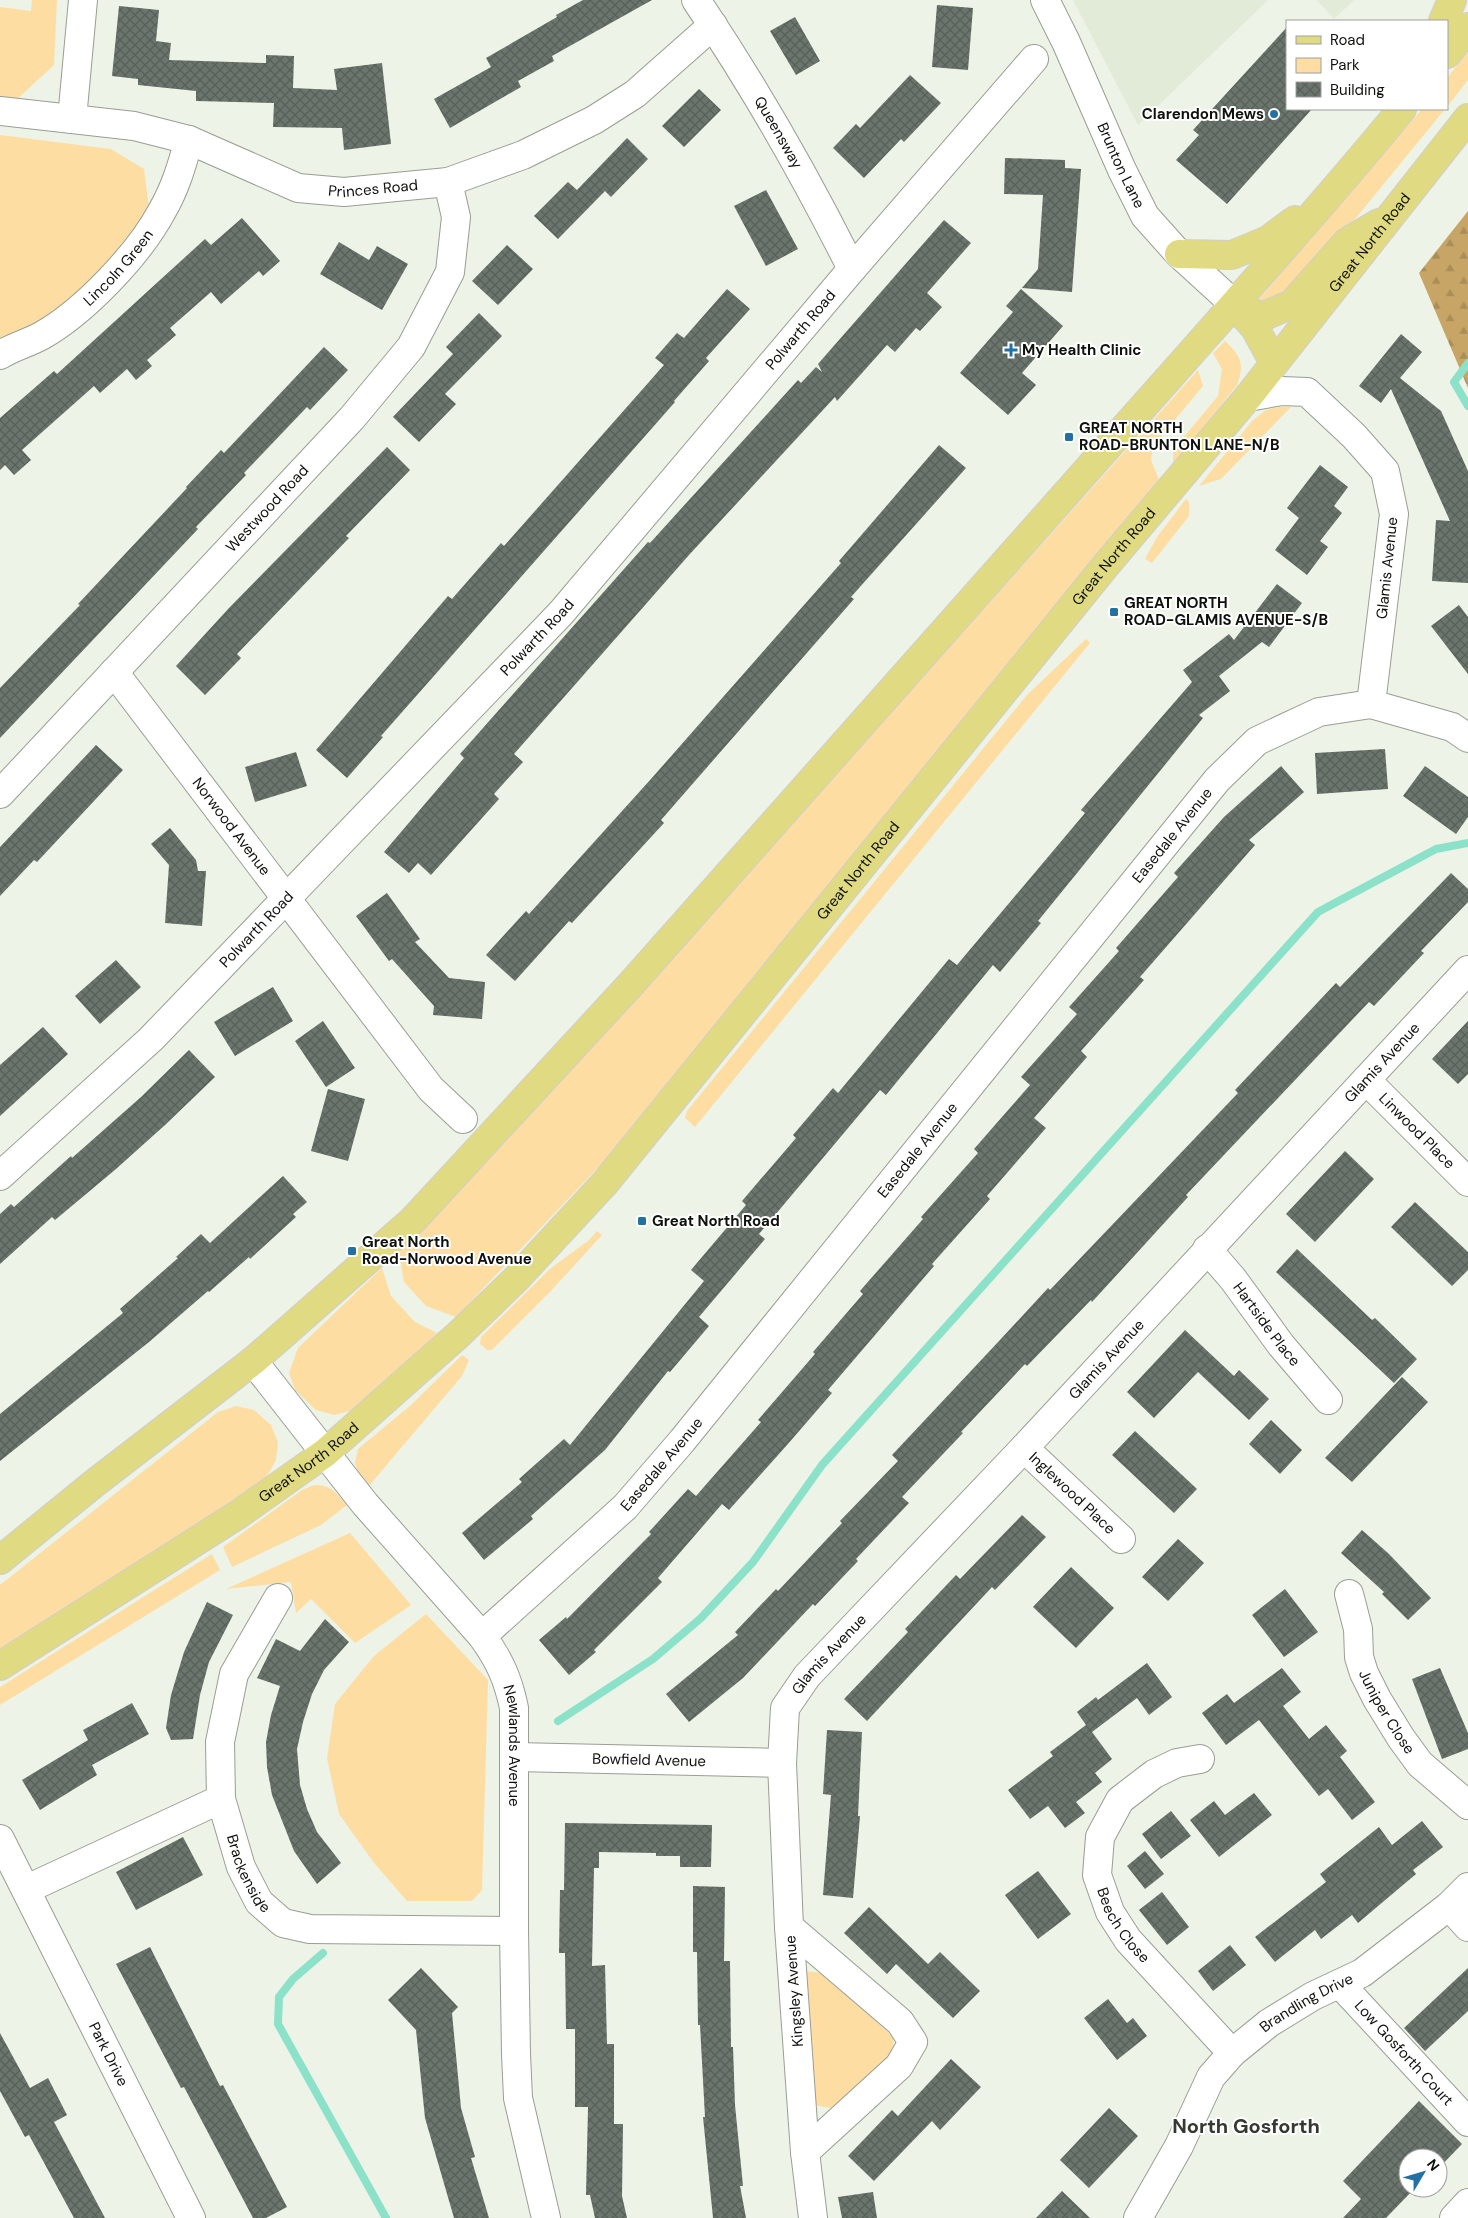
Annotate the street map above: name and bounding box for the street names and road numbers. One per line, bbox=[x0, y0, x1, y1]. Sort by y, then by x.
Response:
street label: Queensway bbox=[750, 92, 808, 173]
street label: Brunton Lane bbox=[1092, 119, 1149, 212]
street label: Princes Road bbox=[327, 175, 419, 202]
street label: Great North Road bbox=[1324, 189, 1415, 297]
street label: Lincoln Green bbox=[79, 225, 158, 310]
street label: Polwarth Road bbox=[761, 286, 840, 374]
street label: Westwood Road bbox=[221, 461, 313, 557]
street label: Great North Road bbox=[1067, 504, 1160, 610]
street label: Glamis Avenue bbox=[1372, 516, 1402, 620]
street label: Polwarth Road bbox=[496, 595, 579, 680]
street label: Norwood Avenue bbox=[188, 773, 275, 880]
street label: Easedale Avenue bbox=[1128, 783, 1217, 887]
street label: Great North Road bbox=[812, 817, 904, 924]
street label: Polwarth Road bbox=[215, 887, 298, 972]
street label: Glamis Avenue bbox=[1340, 1018, 1424, 1107]
street label: Linwood Place bbox=[1375, 1089, 1459, 1173]
street label: Easedale Avenue bbox=[873, 1098, 962, 1202]
street label: Hartside Place bbox=[1229, 1278, 1305, 1370]
street label: Glamis Avenue bbox=[1064, 1315, 1149, 1404]
street label: Easedale Avenue bbox=[616, 1413, 707, 1515]
street label: Great North Road bbox=[254, 1418, 363, 1507]
street label: Inglewood Place bbox=[1025, 1448, 1120, 1539]
street label: Glamis Avenue bbox=[787, 1610, 871, 1698]
street label: Juniper Close bbox=[1354, 1666, 1420, 1758]
street label: Newlands Avenue bbox=[499, 1682, 524, 1807]
street label: Bowfield Avenue bbox=[592, 1749, 706, 1771]
street label: Brackenside bbox=[222, 1832, 274, 1917]
street label: Beech Close bbox=[1092, 1885, 1154, 1967]
street label: Kingsley Avenue bbox=[780, 1935, 808, 2047]
street label: Brandling Drive bbox=[1255, 1969, 1356, 2037]
street label: Low Gosforth Court bbox=[1350, 1996, 1458, 2110]
street label: Park Drive bbox=[84, 2019, 133, 2090]

